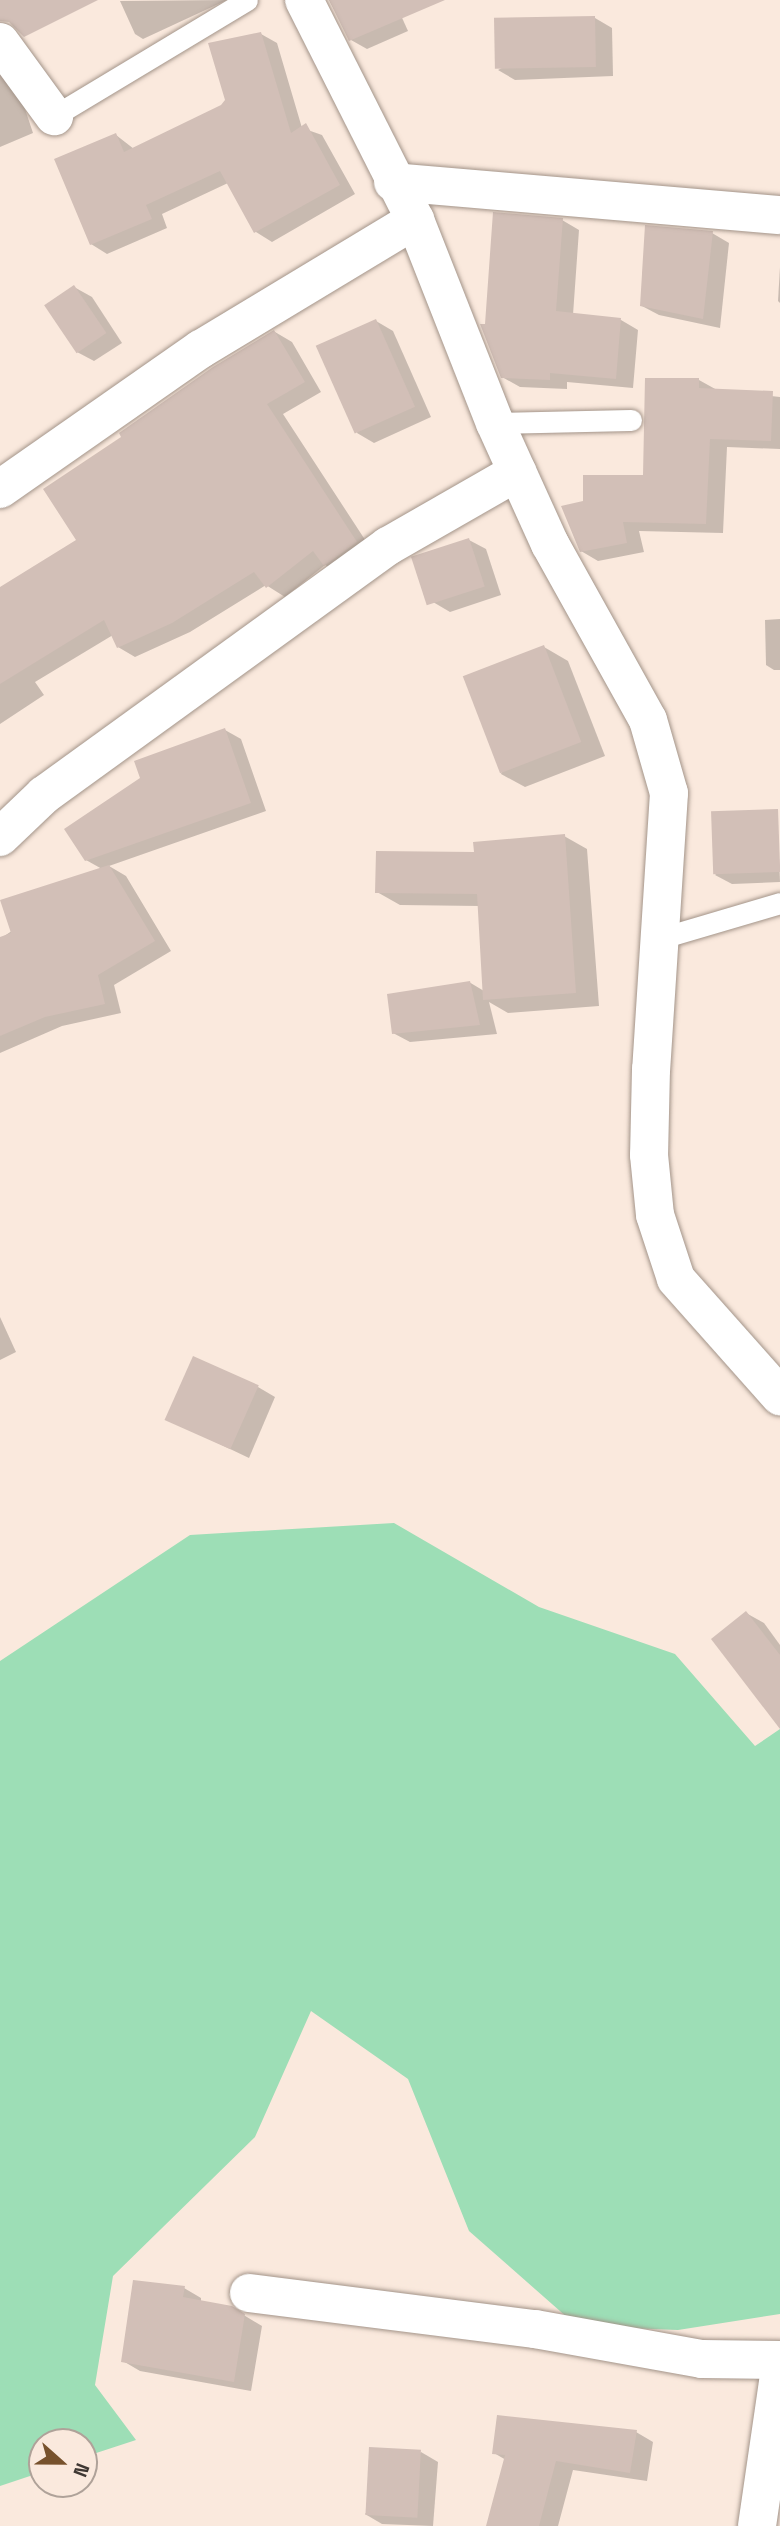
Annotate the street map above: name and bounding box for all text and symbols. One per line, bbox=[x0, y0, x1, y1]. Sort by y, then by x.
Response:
north arrow bbox=[28, 2428, 98, 2498]
text: N bbox=[67, 2460, 95, 2480]

